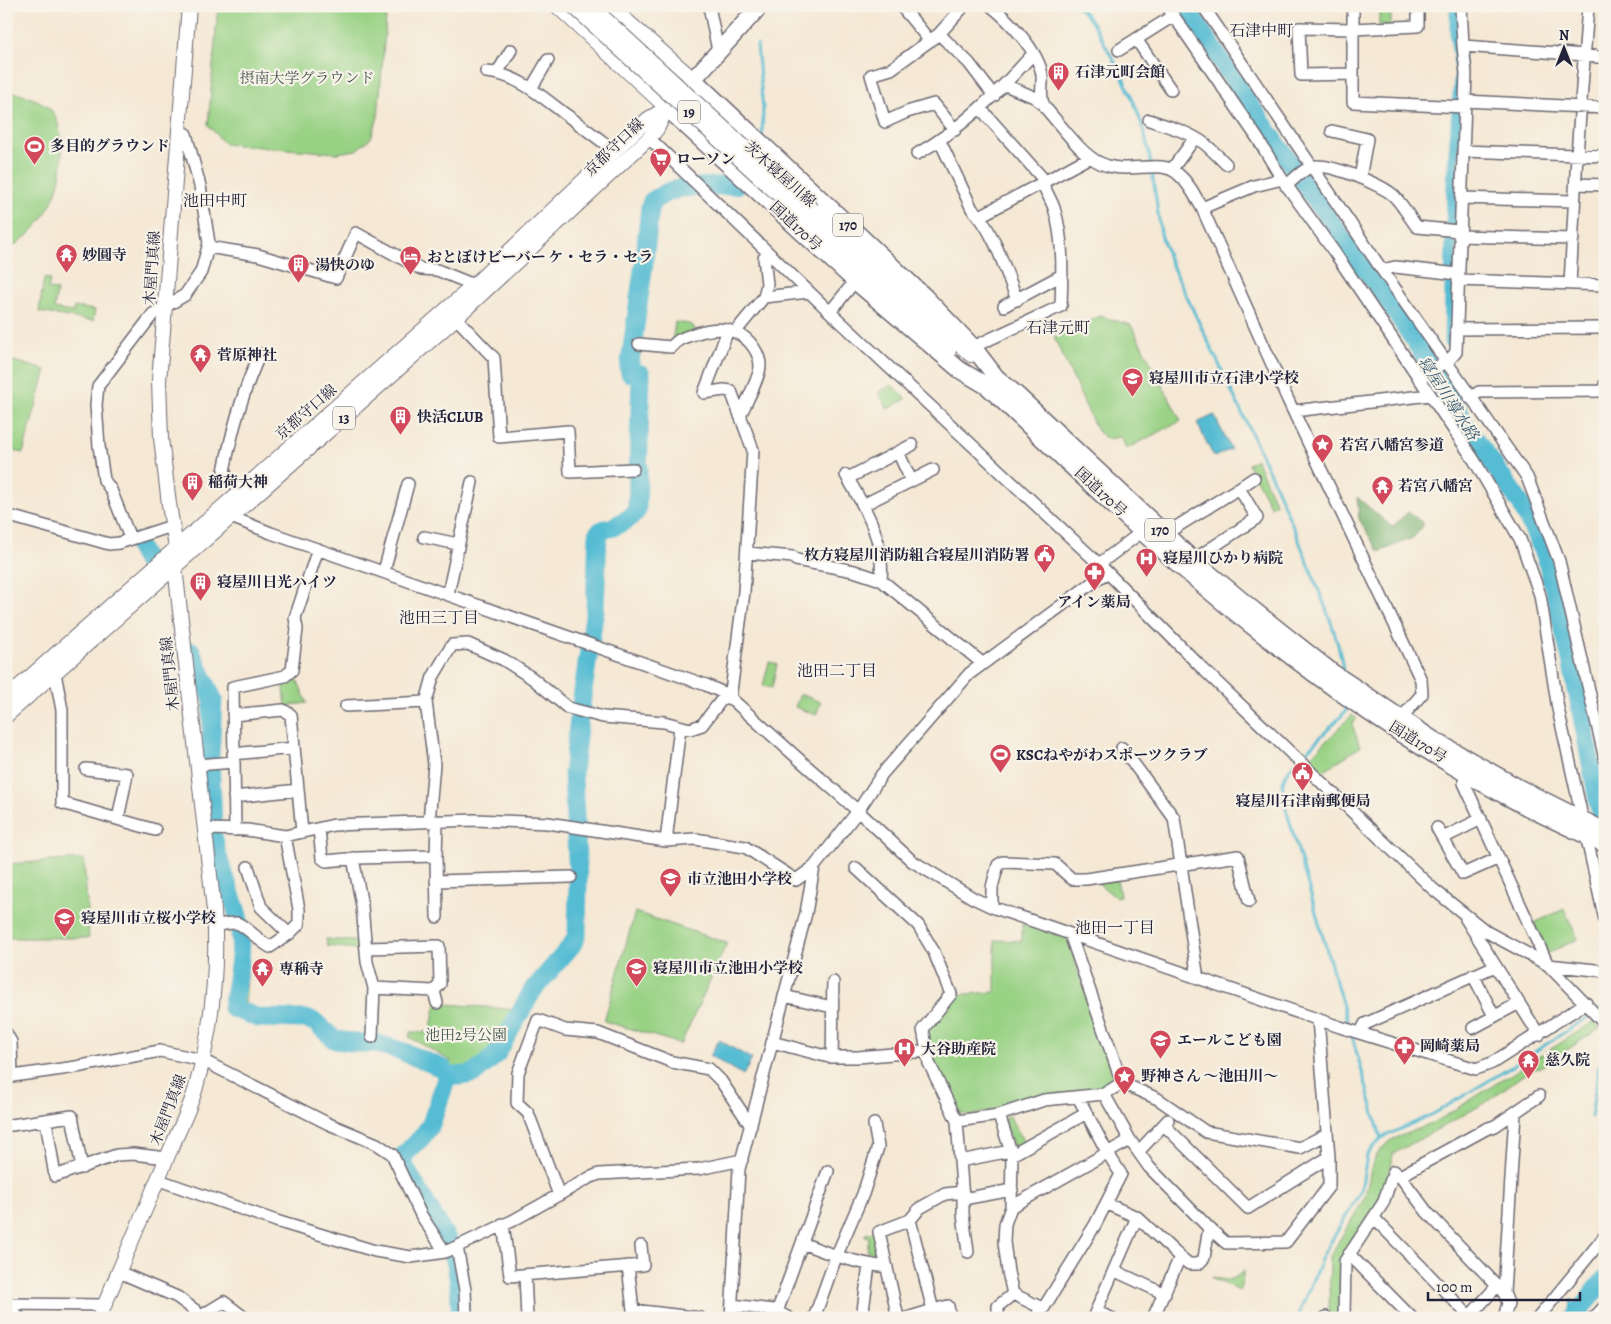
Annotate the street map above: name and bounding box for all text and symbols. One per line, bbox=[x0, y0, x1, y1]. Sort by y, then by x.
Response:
district label: 石津中町 bbox=[1229, 20, 1293, 42]
north arrow bbox=[1538, 22, 1588, 72]
text: N bbox=[1559, 26, 1569, 45]
building icon: 石津元町会館 bbox=[1047, 60, 1071, 91]
place label: 石津元町会館 bbox=[1075, 62, 1165, 82]
park label: 摂南大学グラウンド bbox=[239, 68, 375, 88]
road number: 19 bbox=[678, 100, 700, 124]
street label: 京都守口線 bbox=[580, 114, 648, 180]
sports icon: 多目的グラウンド bbox=[22, 134, 46, 165]
place label: 多目的グラウンド bbox=[50, 136, 170, 156]
street label: 茨木寝屋川線 bbox=[740, 136, 820, 212]
supermarket icon: ローソン bbox=[648, 147, 672, 178]
place label: ローソン bbox=[676, 149, 735, 169]
district label: 池田中町 bbox=[183, 190, 247, 212]
street label: 国道170号 bbox=[766, 197, 826, 255]
road number: 170 bbox=[833, 214, 863, 236]
street label: 木屋門真線 bbox=[139, 230, 165, 306]
temple icon: 妙圓寺 bbox=[54, 243, 78, 274]
place label: 妙圓寺 bbox=[82, 245, 127, 265]
hotel icon: おとぼけビーバー ケ・セラ・セラ bbox=[399, 245, 423, 276]
place label: おとぼけビーバー ケ・セラ・セラ bbox=[427, 247, 653, 267]
building icon: 湯快のゆ bbox=[287, 253, 311, 284]
place label: 湯快のゆ bbox=[315, 255, 375, 275]
district label: 石津元町 bbox=[1026, 317, 1090, 339]
temple icon: 菅原神社 bbox=[189, 343, 213, 374]
place label: 菅原神社 bbox=[217, 345, 277, 365]
water label: 寝屋川導水路 bbox=[1413, 352, 1484, 446]
school or university icon: 寝屋川市立石津小学校 bbox=[1121, 366, 1145, 397]
place label: 寝屋川市立石津小学校 bbox=[1149, 368, 1299, 388]
street label: 京都守口線 bbox=[271, 380, 341, 444]
building icon: 快活CLUB bbox=[389, 405, 413, 436]
road number: 13 bbox=[333, 406, 355, 429]
place label: 快活CLUB bbox=[417, 407, 483, 427]
place icon: 若宮八幡宮参道 bbox=[1311, 433, 1335, 464]
place label: 若宮八幡宮参道 bbox=[1339, 435, 1444, 455]
street label: 国道170号 bbox=[1071, 463, 1131, 521]
building icon: 稲荷大神 bbox=[180, 470, 204, 501]
place label: 稲荷大神 bbox=[208, 472, 268, 492]
temple icon: 若宮八幡宮 bbox=[1370, 474, 1394, 505]
place label: 若宮八幡宮 bbox=[1398, 476, 1473, 496]
road number: 170 bbox=[1145, 518, 1175, 542]
public building icon: 枚方寝屋川消防組合寝屋川消防署 bbox=[1033, 543, 1057, 574]
place label: 枚方寝屋川消防組合寝屋川消防署 bbox=[804, 545, 1029, 565]
hospital icon: 寝屋川ひかり病院 bbox=[1135, 546, 1159, 577]
place label: 寝屋川ひかり病院 bbox=[1163, 548, 1283, 568]
pharmacy icon: アイン薬局 bbox=[1082, 561, 1106, 592]
building icon: 寝屋川日光ハイツ bbox=[189, 570, 213, 601]
place label: 寝屋川日光ハイツ bbox=[217, 572, 337, 592]
place label: アイン薬局 bbox=[1057, 592, 1131, 612]
district label: 池田三丁目 bbox=[399, 607, 479, 629]
street label: 木屋門真線 bbox=[156, 636, 184, 712]
district label: 池田二丁目 bbox=[797, 660, 877, 682]
street label: 国道170号 bbox=[1385, 716, 1451, 768]
sports icon: KSCねやがわスポーツクラブ bbox=[988, 743, 1012, 774]
place label: KSCねやがわスポーツクラブ bbox=[1016, 745, 1207, 765]
public building icon: 寝屋川石津南郵便局 bbox=[1291, 761, 1315, 792]
place label: 寝屋川石津南郵便局 bbox=[1235, 791, 1371, 811]
school or university icon: 市立池田小学校 bbox=[659, 867, 683, 898]
place label: 市立池田小学校 bbox=[687, 869, 792, 889]
school or university icon: 寝屋川市立桜小学校 bbox=[53, 906, 77, 937]
place label: 寝屋川市立桜小学校 bbox=[81, 908, 216, 928]
district label: 池田一丁目 bbox=[1075, 917, 1155, 939]
school or university icon: 寝屋川市立池田小学校 bbox=[625, 956, 649, 987]
temple icon: 専稱寺 bbox=[251, 957, 275, 988]
place label: 寝屋川市立池田小学校 bbox=[653, 958, 803, 978]
place label: 専稱寺 bbox=[279, 959, 324, 979]
park label: 池田2号公園 bbox=[425, 1025, 507, 1045]
school or university icon: エールこども園 bbox=[1149, 1028, 1173, 1059]
place label: エールこども園 bbox=[1177, 1030, 1282, 1050]
pharmacy icon: 岡崎薬局 bbox=[1392, 1034, 1416, 1065]
place label: 岡崎薬局 bbox=[1420, 1036, 1480, 1056]
hospital icon: 大谷助産院 bbox=[893, 1037, 917, 1068]
place label: 大谷助産院 bbox=[921, 1039, 996, 1059]
temple icon: 慈久院 bbox=[1517, 1048, 1541, 1079]
place label: 慈久院 bbox=[1545, 1050, 1590, 1070]
place icon: 野神さん ～池田川～ bbox=[1113, 1064, 1137, 1095]
place label: 野神さん ～池田川～ bbox=[1141, 1066, 1279, 1086]
street label: 木屋門真線 bbox=[145, 1071, 191, 1149]
scale bar bbox=[1428, 1269, 1581, 1301]
text: 100 m bbox=[1436, 1277, 1473, 1297]

